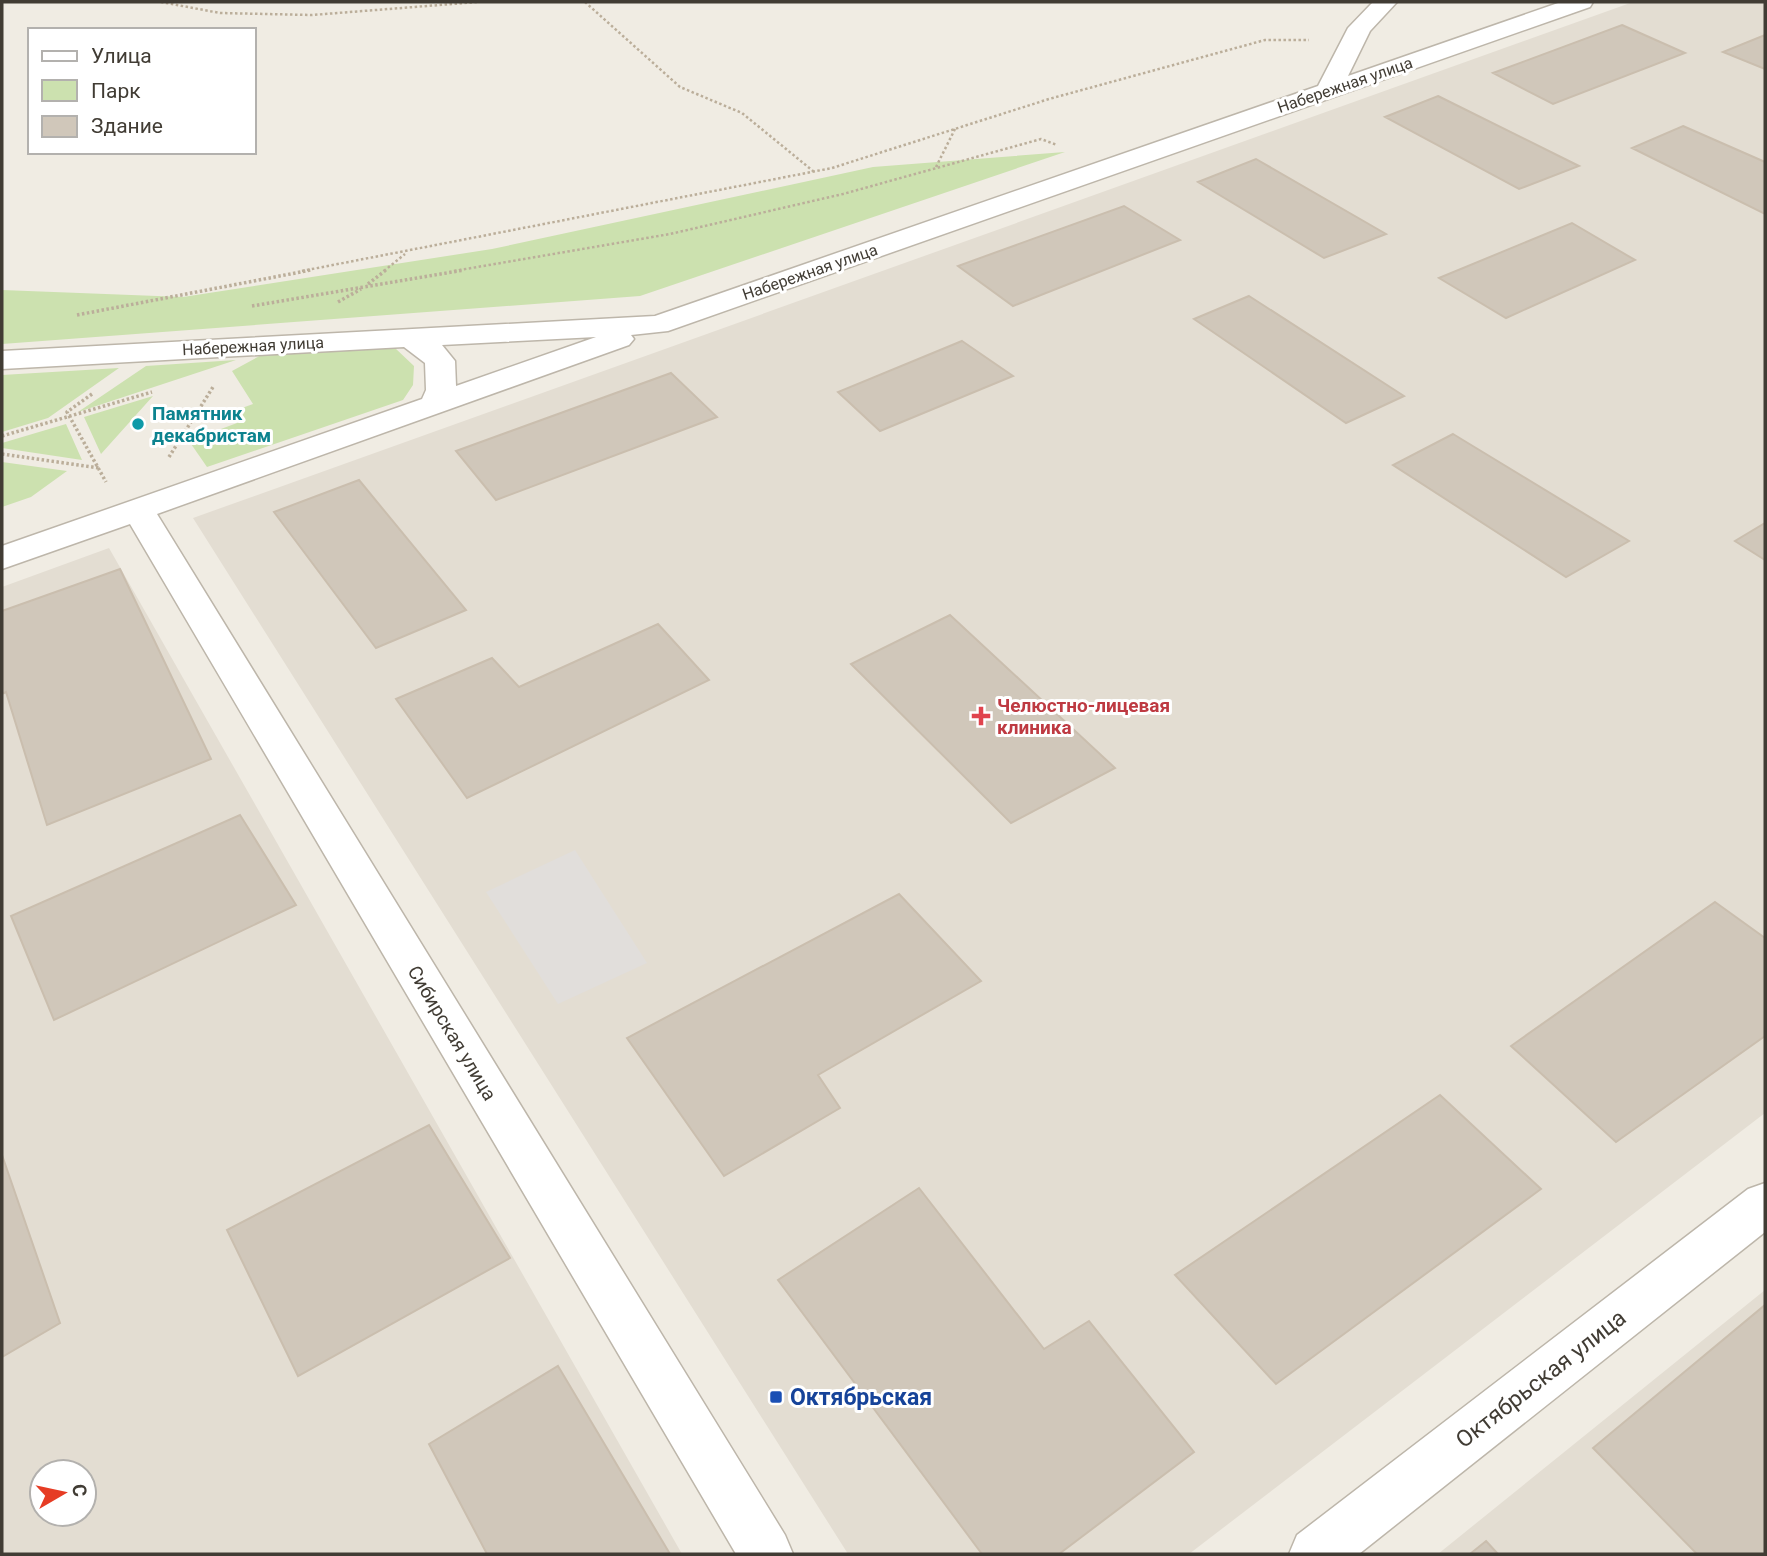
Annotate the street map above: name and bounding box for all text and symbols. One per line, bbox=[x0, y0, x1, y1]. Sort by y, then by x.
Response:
legend bbox=[28, 28, 256, 154]
text: Улица bbox=[91, 44, 152, 68]
street label: Набережная улица bbox=[1275, 53, 1415, 117]
text: Парк bbox=[91, 79, 141, 103]
text: Здание bbox=[91, 114, 163, 138]
street label: Набережная улица bbox=[740, 240, 880, 304]
street label: Набережная улица bbox=[182, 333, 324, 359]
place label: Памятник декабристам bbox=[152, 402, 271, 447]
marker: Памятник декабристам bbox=[130, 416, 146, 432]
place label: Челюстно-лицевая клиника bbox=[997, 694, 1170, 739]
marker: Челюстно-лицевая клиника bbox=[971, 706, 991, 726]
street label: Сибирская улица bbox=[403, 961, 501, 1105]
street label: Октябрьская улица bbox=[1451, 1304, 1631, 1454]
place label: Октябрьская bbox=[790, 1384, 932, 1411]
marker: Октябрьская bbox=[768, 1389, 784, 1405]
north arrow bbox=[28, 1458, 98, 1528]
text: С bbox=[67, 1482, 92, 1498]

